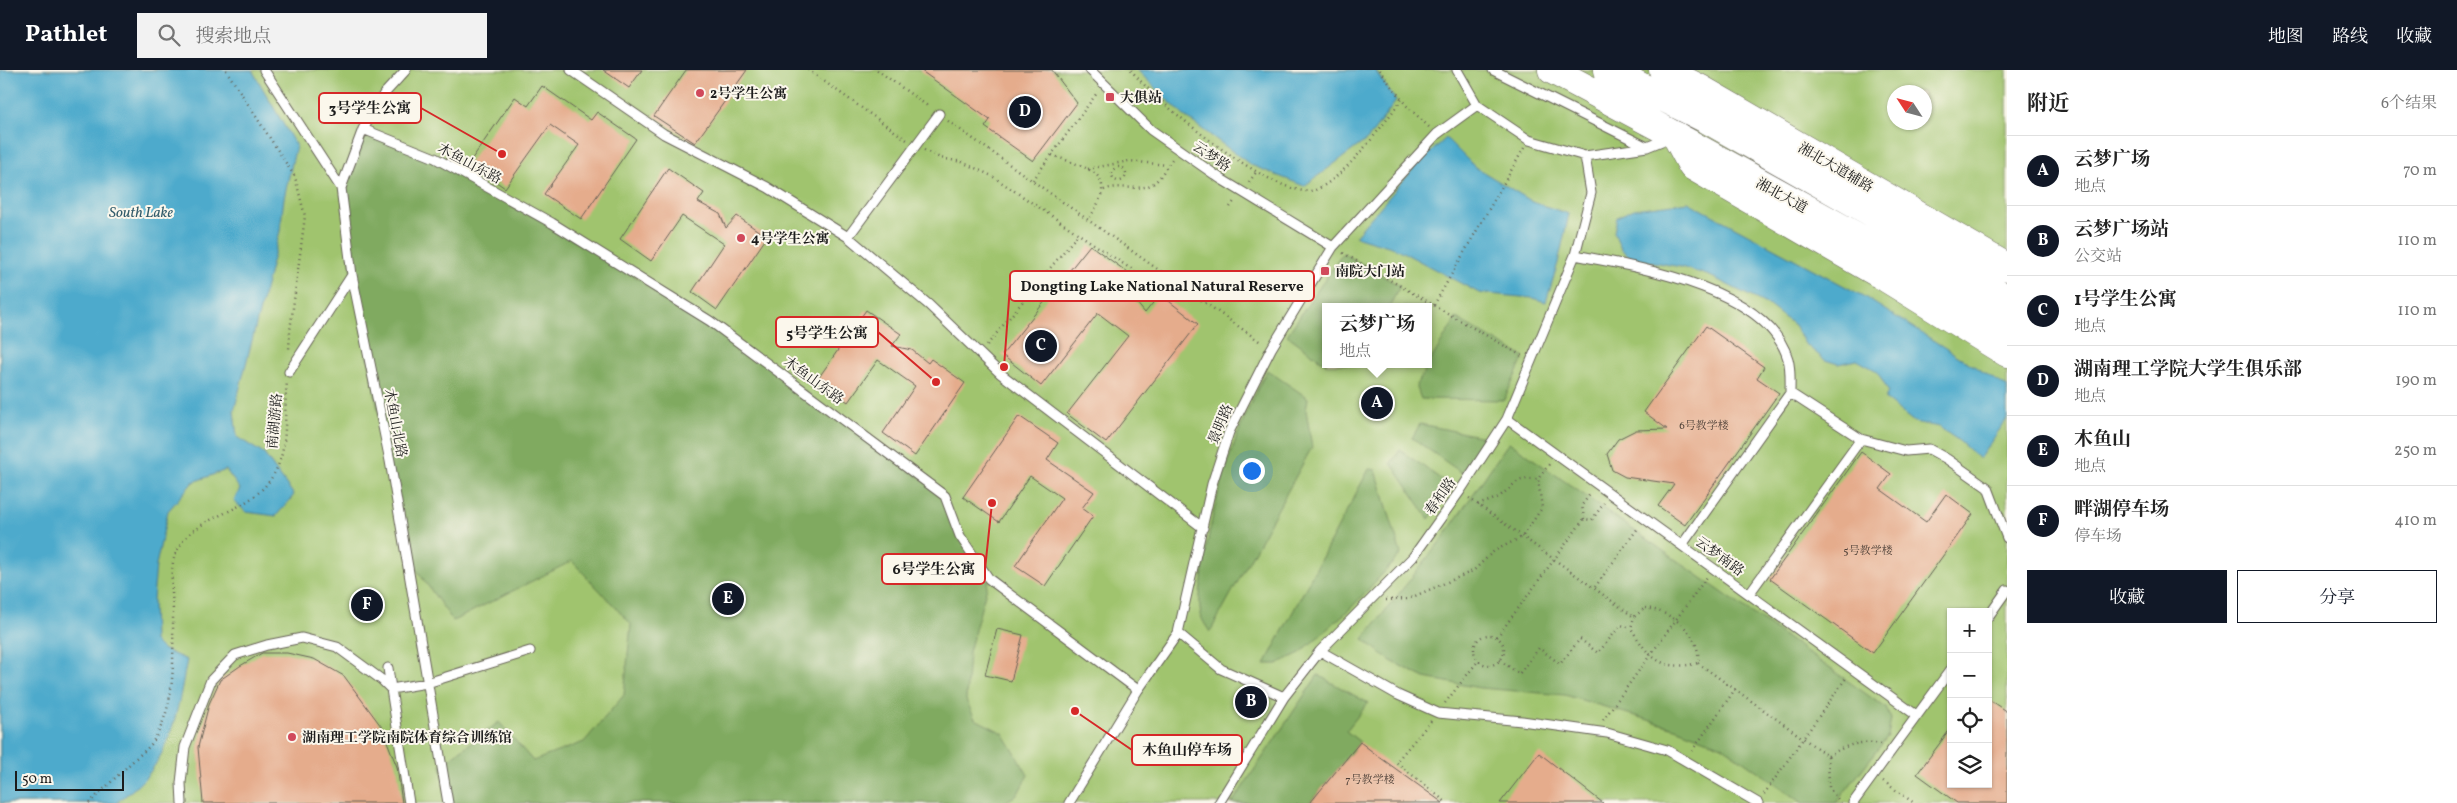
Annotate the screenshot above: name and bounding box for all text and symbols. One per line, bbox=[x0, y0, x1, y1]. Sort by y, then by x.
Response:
search box bbox=[137, 13, 487, 58]
text: Pathlet bbox=[25, 18, 107, 52]
icon: search bbox=[155, 21, 183, 49]
text: 搜索地点 bbox=[195, 24, 271, 50]
text: 地图 bbox=[2268, 25, 2304, 50]
text: 路线 bbox=[2332, 25, 2368, 50]
text: 收藏 bbox=[2396, 25, 2432, 50]
place label: 2号学生公寓 bbox=[710, 85, 787, 104]
north arrow bbox=[1887, 85, 1932, 130]
marker: 2号学生公寓 bbox=[694, 87, 706, 99]
place label: 大俱站 bbox=[1120, 89, 1162, 108]
text: 附近 bbox=[2027, 90, 2069, 119]
marker: 大俱站 bbox=[1104, 91, 1116, 103]
callout: 3号学生公寓 bbox=[319, 93, 421, 123]
pin: D bbox=[1009, 93, 1041, 131]
text: 6个结果 bbox=[2381, 93, 2437, 115]
text: 3号学生公寓 bbox=[329, 99, 411, 120]
street label: 云梦路 bbox=[1188, 138, 1234, 177]
street label: 湘北大道辅路 bbox=[1794, 139, 1876, 198]
street label: 木鱼山东路 bbox=[434, 140, 505, 189]
text: 云梦广场 bbox=[2074, 147, 2150, 173]
text: A bbox=[2037, 160, 2049, 182]
text: 70 m bbox=[2403, 160, 2437, 182]
street label: 湘北大道 bbox=[1752, 174, 1810, 218]
text: 地点 bbox=[2074, 176, 2106, 198]
water label: South Lake bbox=[109, 203, 174, 224]
text: 云梦广场站 bbox=[2074, 217, 2169, 243]
place label: 4号学生公寓 bbox=[751, 230, 829, 249]
text: B bbox=[2038, 230, 2048, 252]
text: 110 m bbox=[2398, 230, 2437, 252]
marker: 4号学生公寓 bbox=[735, 232, 747, 244]
text: 公交站 bbox=[2074, 246, 2122, 268]
place label: 南院大门站 bbox=[1335, 263, 1405, 282]
marker: 南院大门站 bbox=[1319, 265, 1331, 277]
callout: Dongting Lake National Natural Reserve bbox=[1010, 271, 1314, 301]
text: Dongting Lake National Natural Reserve bbox=[1020, 277, 1304, 298]
text: 1号学生公寓 bbox=[2074, 287, 2177, 313]
text: C bbox=[2038, 300, 2048, 322]
text: 110 m bbox=[2398, 300, 2437, 322]
popup bbox=[1322, 303, 1432, 368]
text: 云梦广场 bbox=[1339, 312, 1415, 338]
text: 地点 bbox=[2074, 316, 2106, 338]
callout: 5号学生公寓 bbox=[776, 317, 878, 347]
text: 5号学生公寓 bbox=[786, 324, 868, 345]
pin: C bbox=[1025, 327, 1057, 365]
text: 地点 bbox=[1339, 341, 1371, 363]
street label: 木鱼山东路 bbox=[779, 353, 847, 409]
text: 湖南理工学院大学生俱乐部 bbox=[2074, 357, 2302, 383]
text: D bbox=[2037, 370, 2049, 392]
text: 190 m bbox=[2395, 370, 2437, 392]
pin: A bbox=[1361, 384, 1393, 422]
text: 地点 bbox=[2074, 386, 2106, 408]
street label: 木鱼山北路 bbox=[379, 387, 411, 459]
street label: 南湖游路 bbox=[264, 392, 287, 450]
street label: 景明路 bbox=[1204, 402, 1238, 448]
house number: 6号教学楼 bbox=[1679, 419, 1729, 434]
text: 木鱼山 bbox=[2074, 427, 2131, 453]
text: E bbox=[2038, 440, 2048, 462]
text: 250 m bbox=[2394, 440, 2437, 462]
text: 地点 bbox=[2074, 456, 2106, 478]
your location bbox=[1239, 458, 1265, 484]
street label: 春和路 bbox=[1421, 474, 1461, 520]
text: 畔湖停车场 bbox=[2074, 497, 2169, 523]
text: F bbox=[2038, 510, 2048, 532]
text: 410 m bbox=[2394, 510, 2437, 532]
text: 停车场 bbox=[2074, 526, 2122, 548]
street label: 云梦南路 bbox=[1691, 533, 1747, 581]
house number: 5号教学楼 bbox=[1843, 544, 1893, 559]
callout: 6号学生公寓 bbox=[882, 554, 985, 584]
text: 6号学生公寓 bbox=[892, 560, 976, 581]
button: 收藏 bbox=[2027, 570, 2227, 623]
button: 分享 bbox=[2237, 570, 2437, 623]
pin: E bbox=[712, 580, 744, 618]
pin: F bbox=[351, 586, 383, 624]
map controls bbox=[1947, 608, 1992, 788]
button: + bbox=[1947, 608, 1992, 653]
button: − bbox=[1947, 653, 1992, 698]
pin: B bbox=[1235, 683, 1267, 721]
button: locate bbox=[1947, 698, 1992, 743]
place label: 湖南理工学院南院体育综合训练馆 bbox=[302, 729, 512, 748]
marker: 湖南理工学院南院体育综合训练馆 bbox=[286, 731, 298, 743]
callout: 木鱼山停车场 bbox=[1132, 735, 1242, 765]
text: 木鱼山停车场 bbox=[1142, 741, 1232, 762]
button: layers bbox=[1947, 743, 1992, 788]
scale bar bbox=[15, 768, 124, 791]
text: 50 m bbox=[22, 770, 52, 789]
house number: 7号教学楼 bbox=[1345, 773, 1395, 788]

